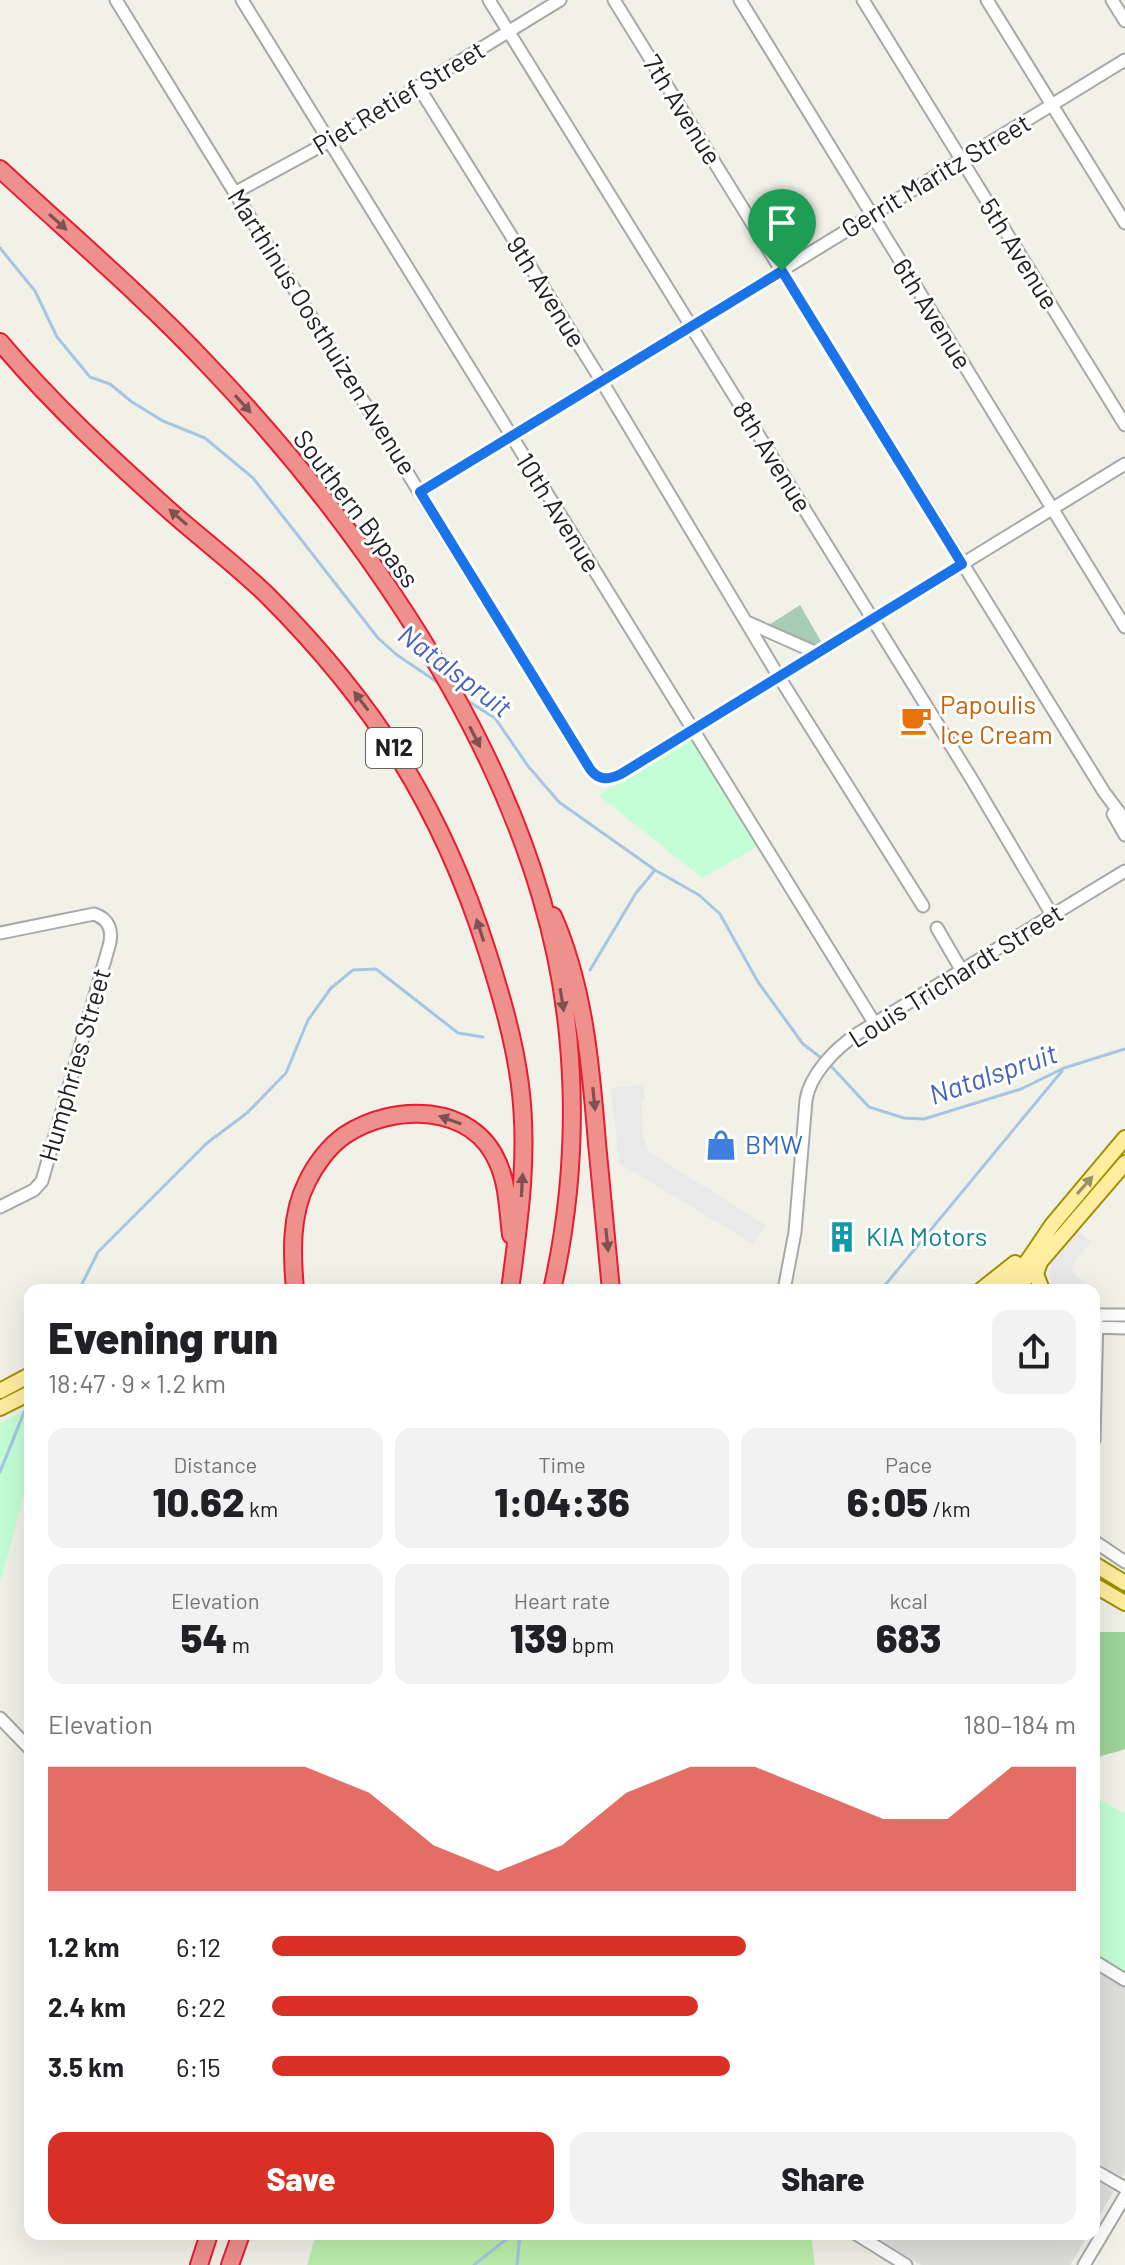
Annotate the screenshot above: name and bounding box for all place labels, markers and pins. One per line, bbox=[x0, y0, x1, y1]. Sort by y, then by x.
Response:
pin bbox=[748, 189, 816, 271]
place label: Papoulis Ice Cream bbox=[940, 688, 1053, 749]
cafe icon: Papoulis Ice Cream bbox=[899, 703, 933, 737]
shop icon: BMW bbox=[704, 1128, 738, 1162]
place label: BMW bbox=[745, 1128, 803, 1159]
building icon: KIA Motors bbox=[825, 1220, 859, 1254]
place label: KIA Motors bbox=[866, 1220, 987, 1251]

